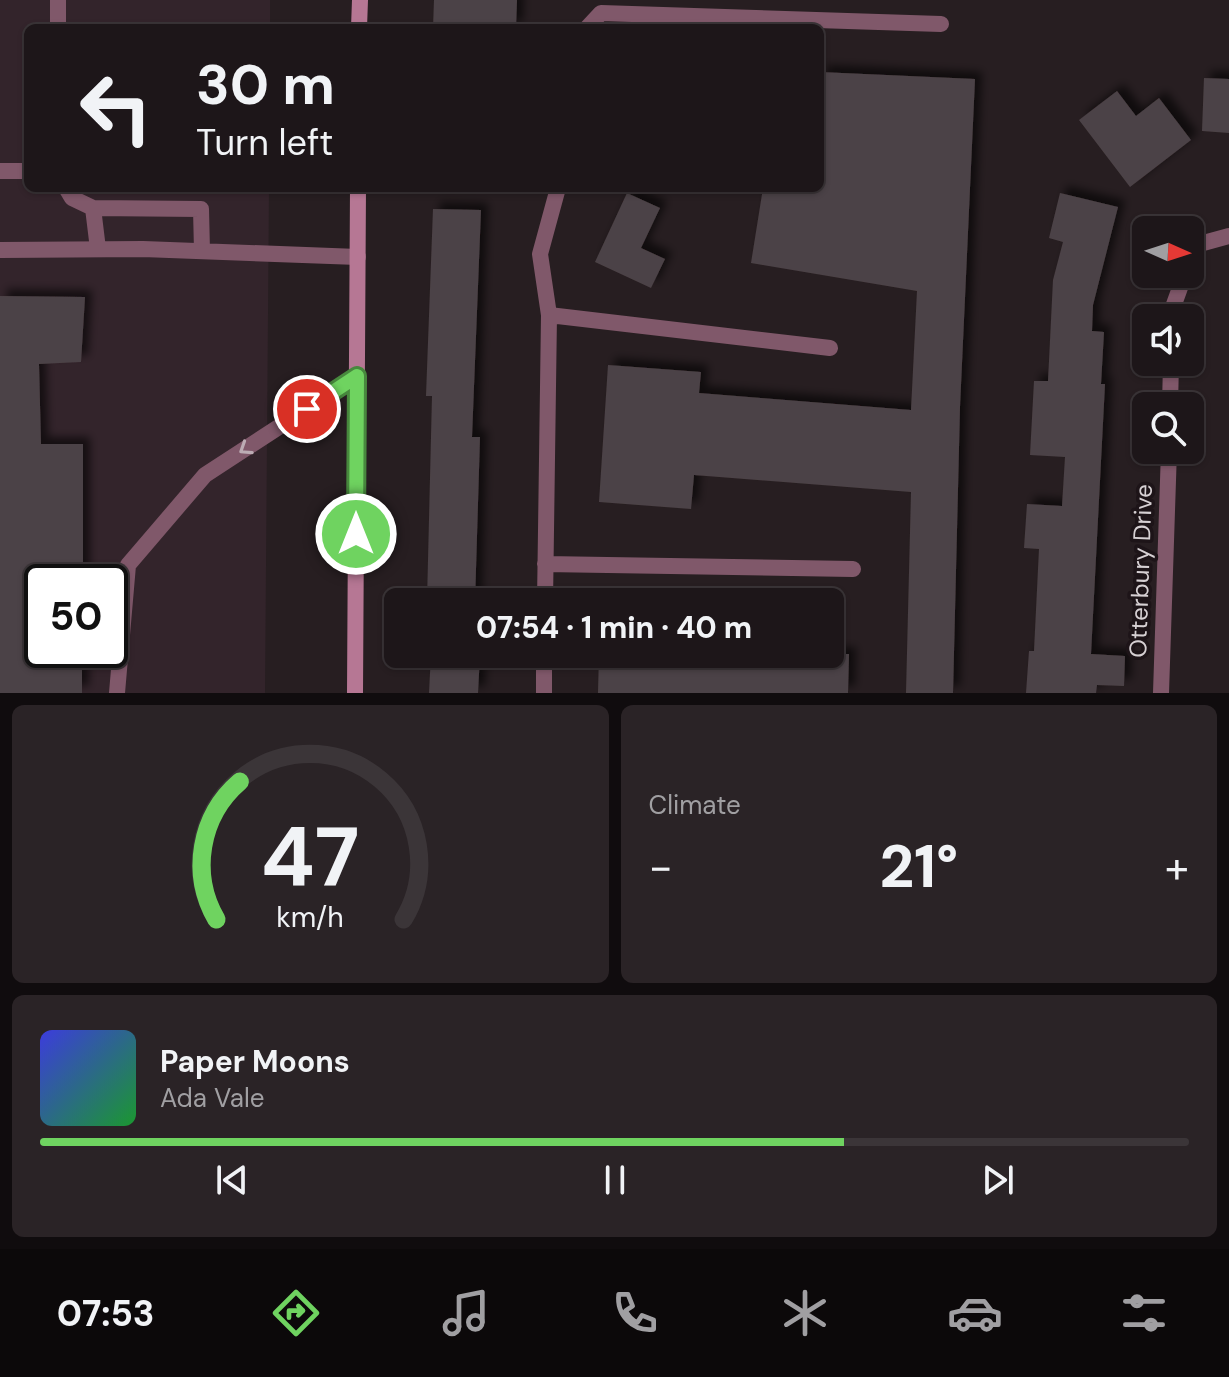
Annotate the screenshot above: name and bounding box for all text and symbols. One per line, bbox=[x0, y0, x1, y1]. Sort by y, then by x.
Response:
text: 30 m bbox=[196, 48, 335, 121]
icon: left bbox=[64, 56, 168, 160]
text: Turn left bbox=[196, 119, 333, 166]
north arrow bbox=[1132, 216, 1204, 288]
map controls bbox=[1132, 216, 1204, 464]
button: sound bbox=[1132, 304, 1204, 376]
pin bbox=[273, 375, 341, 443]
icon: arrive bbox=[285, 387, 329, 431]
button: search bbox=[1132, 392, 1204, 464]
one-way arrow bbox=[240, 440, 254, 455]
street label: Otterbury Drive bbox=[1122, 484, 1159, 658]
position arrow bbox=[314, 492, 398, 576]
speed limit sign: 50 bbox=[24, 564, 128, 668]
text: 07:54 · 1 min · 40 m bbox=[476, 608, 752, 647]
text: Climate bbox=[649, 788, 741, 822]
text: 47 bbox=[261, 803, 360, 912]
text: 21° bbox=[879, 827, 958, 906]
text: − bbox=[649, 838, 673, 896]
text: + bbox=[1165, 838, 1189, 896]
text: km/h bbox=[276, 899, 344, 936]
text: Paper Moons bbox=[160, 1042, 350, 1081]
text: Ada Vale bbox=[160, 1081, 265, 1115]
icon: previous bbox=[210, 1158, 254, 1202]
icon: pause bbox=[593, 1158, 637, 1202]
icon: next bbox=[976, 1158, 1020, 1202]
icon: directions bbox=[268, 1285, 324, 1341]
icon: music bbox=[438, 1285, 494, 1341]
icon: phone bbox=[607, 1285, 663, 1341]
icon: climate bbox=[777, 1285, 833, 1341]
icon: car bbox=[947, 1285, 1003, 1341]
icon: filters bbox=[1116, 1285, 1172, 1341]
text: 07:53 bbox=[57, 1290, 155, 1337]

